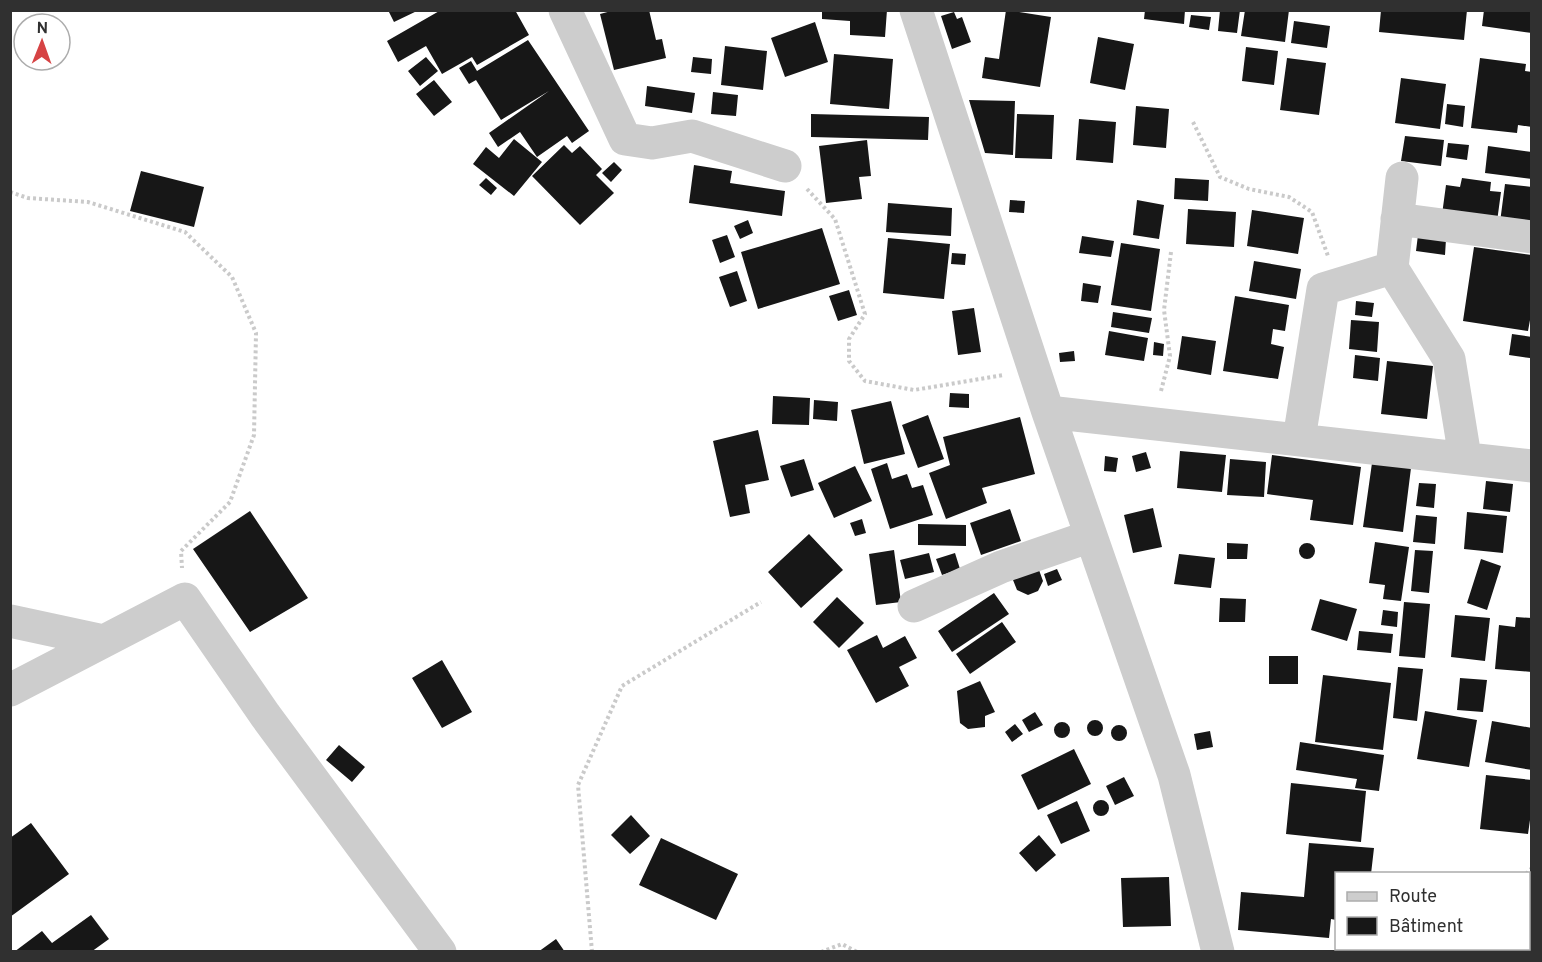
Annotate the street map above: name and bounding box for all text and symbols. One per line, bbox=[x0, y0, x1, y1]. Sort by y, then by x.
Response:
north arrow bbox=[12, 12, 72, 72]
text: N bbox=[36, 19, 48, 39]
legend bbox=[1335, 872, 1530, 950]
text: Route bbox=[1389, 886, 1437, 909]
text: Bâtiment bbox=[1389, 916, 1463, 939]

